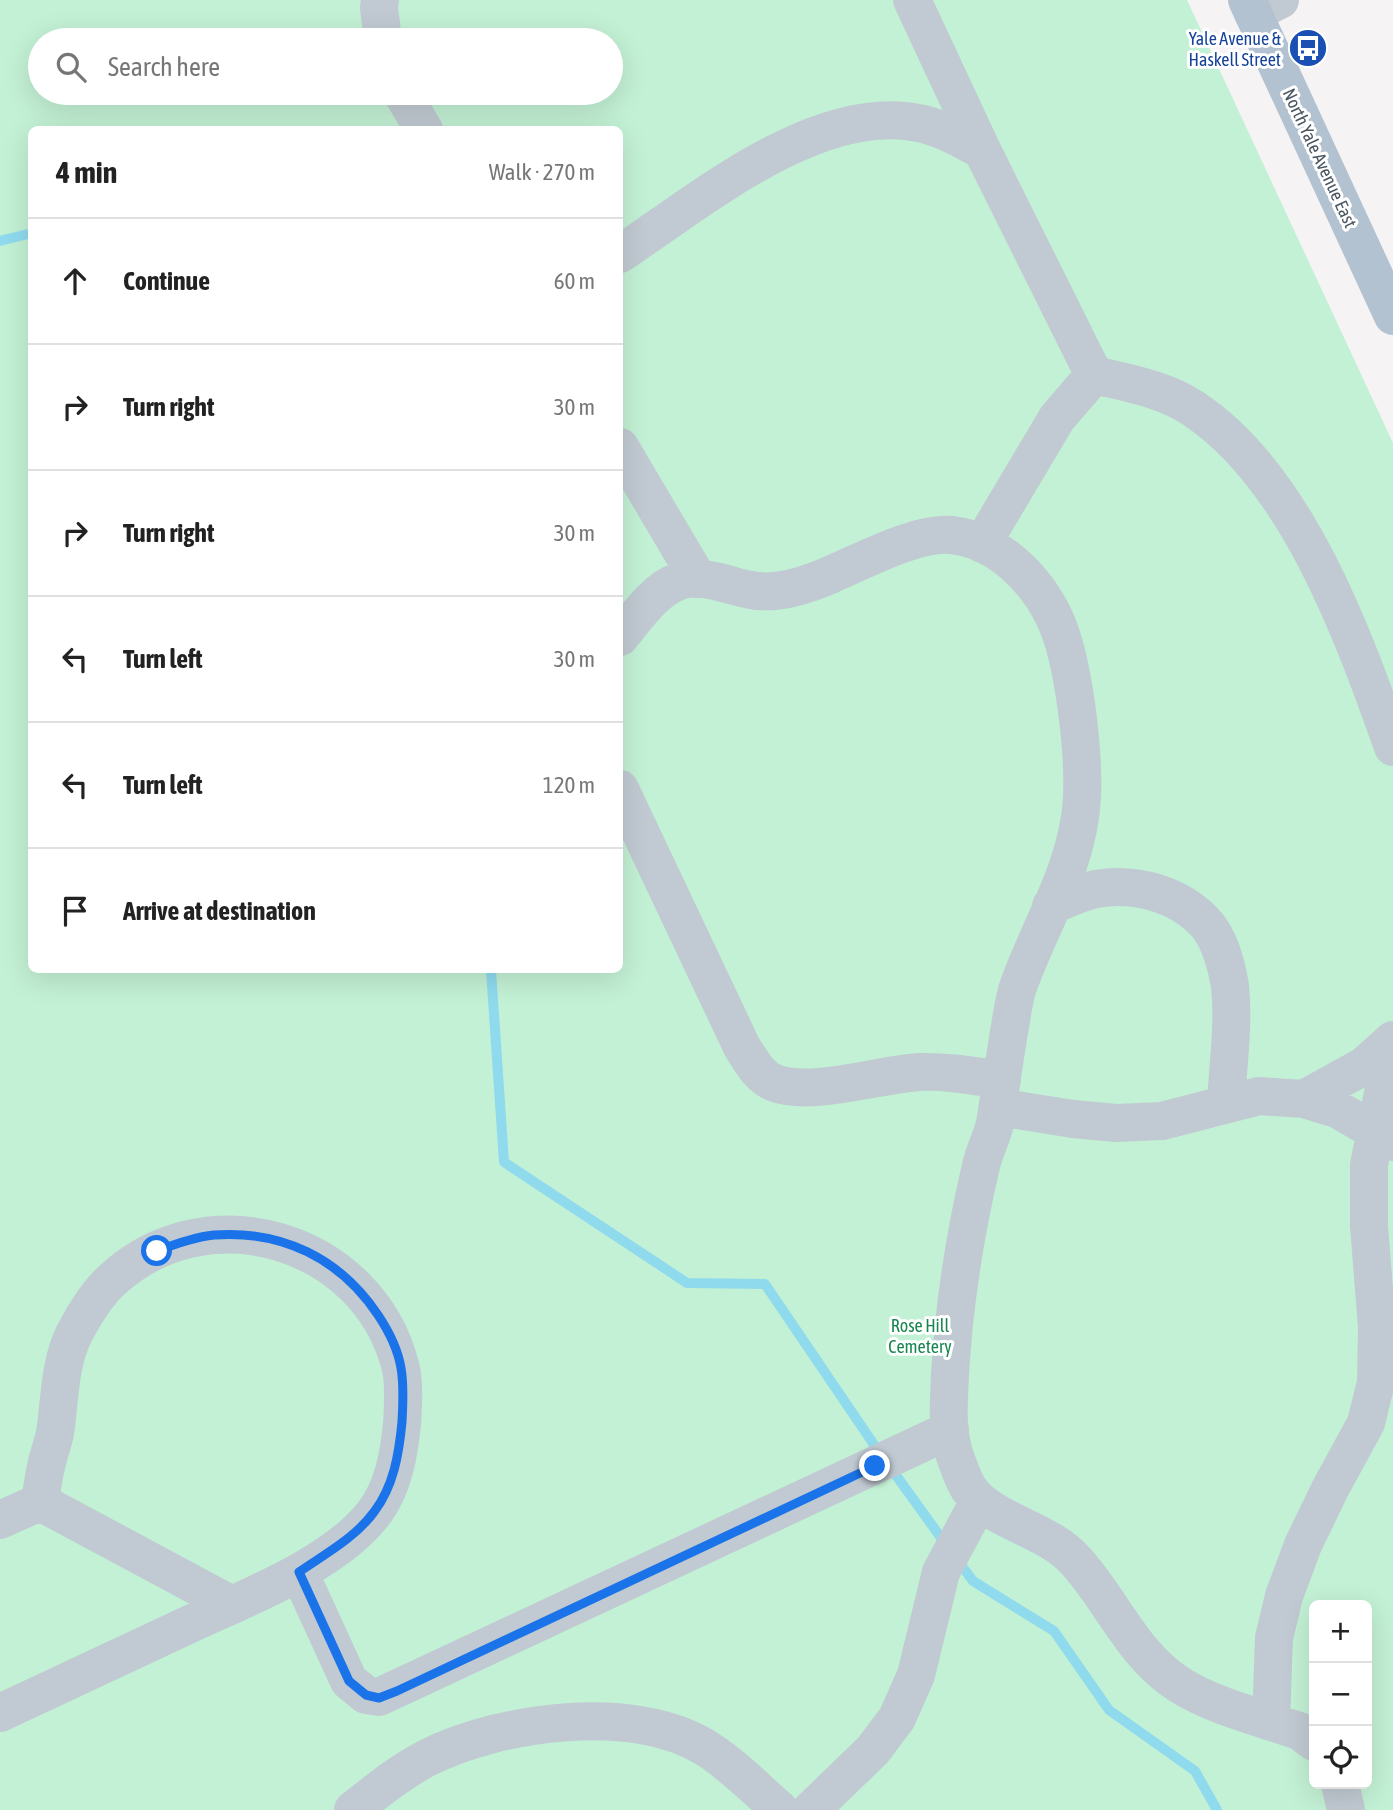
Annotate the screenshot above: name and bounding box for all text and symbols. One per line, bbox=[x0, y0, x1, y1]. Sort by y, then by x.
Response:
bus stop icon: Yale Avenue & Haskell Street bbox=[1287, 27, 1329, 69]
search box bbox=[28, 28, 623, 105]
place label: Yale Avenue & Haskell Street bbox=[1189, 28, 1282, 70]
icon: search bbox=[52, 48, 90, 86]
text: Search here bbox=[108, 52, 220, 82]
street label: North Yale Avenue East bbox=[1279, 85, 1361, 231]
text: 4 min bbox=[56, 155, 117, 189]
text: Walk · 270 m bbox=[489, 159, 595, 185]
icon: ahead bbox=[56, 262, 94, 300]
text: Continue bbox=[123, 266, 210, 296]
text: 60 m bbox=[554, 268, 595, 294]
icon: right bbox=[56, 388, 94, 426]
text: Turn right bbox=[123, 392, 214, 422]
text: 30 m bbox=[554, 394, 595, 420]
icon: right bbox=[56, 514, 94, 552]
text: Turn right bbox=[123, 518, 214, 548]
text: 30 m bbox=[554, 520, 595, 546]
icon: left bbox=[56, 640, 94, 678]
text: Turn left bbox=[123, 644, 203, 674]
text: 30 m bbox=[554, 646, 595, 672]
icon: left bbox=[56, 766, 94, 804]
text: Turn left bbox=[123, 770, 203, 800]
text: 120 m bbox=[543, 772, 595, 798]
icon: arrive bbox=[56, 892, 94, 930]
text: Arrive at destination bbox=[123, 896, 316, 926]
route start bbox=[141, 1235, 172, 1266]
park label: Rose Hill Cemetery bbox=[888, 1315, 952, 1357]
route end bbox=[859, 1450, 890, 1481]
map controls bbox=[1309, 1600, 1372, 1789]
button: + bbox=[1309, 1600, 1372, 1663]
button: − bbox=[1309, 1663, 1372, 1726]
button: locate bbox=[1309, 1726, 1372, 1789]

